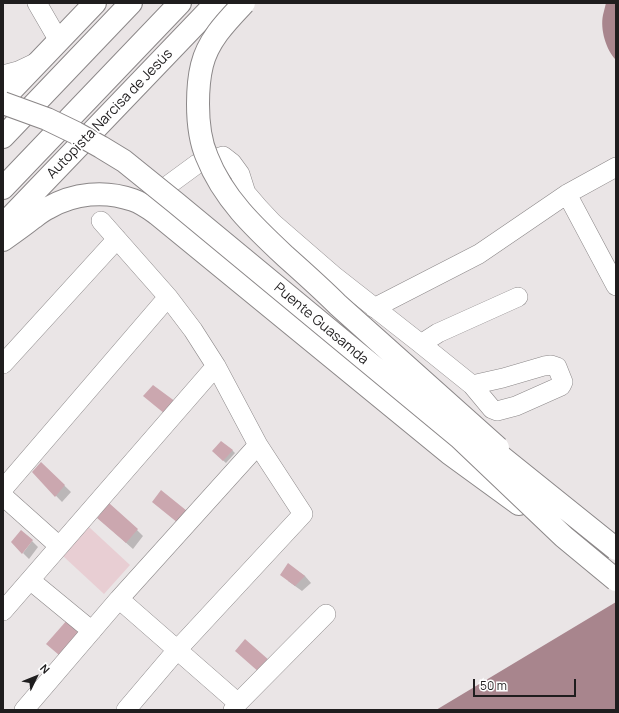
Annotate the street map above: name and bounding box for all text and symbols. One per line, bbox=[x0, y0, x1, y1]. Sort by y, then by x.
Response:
street label: Autopista Narcisa de Jesús bbox=[44, 46, 176, 182]
street label: Puente Guasamda bbox=[270, 280, 372, 368]
north arrow bbox=[16, 657, 56, 697]
text: N bbox=[37, 660, 53, 676]
scale bar bbox=[475, 671, 578, 697]
text: 50 m bbox=[480, 677, 507, 694]

